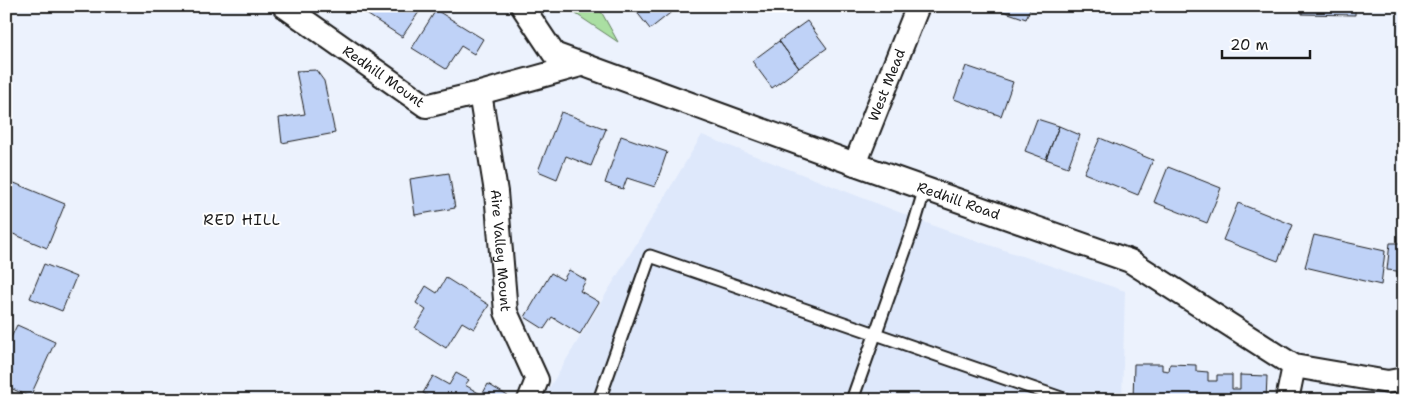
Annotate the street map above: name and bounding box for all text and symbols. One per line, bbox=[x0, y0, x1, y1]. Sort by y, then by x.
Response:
scale bar bbox=[1222, 28, 1310, 60]
text: 20 m bbox=[1230, 35, 1269, 55]
street label: Redhill Mount bbox=[339, 41, 428, 111]
street label: West Mead bbox=[864, 46, 909, 124]
street label: Redhill Road bbox=[915, 178, 1003, 223]
street label: Aire Valley Mount bbox=[487, 189, 515, 312]
district label: RED HILL bbox=[203, 210, 281, 230]

